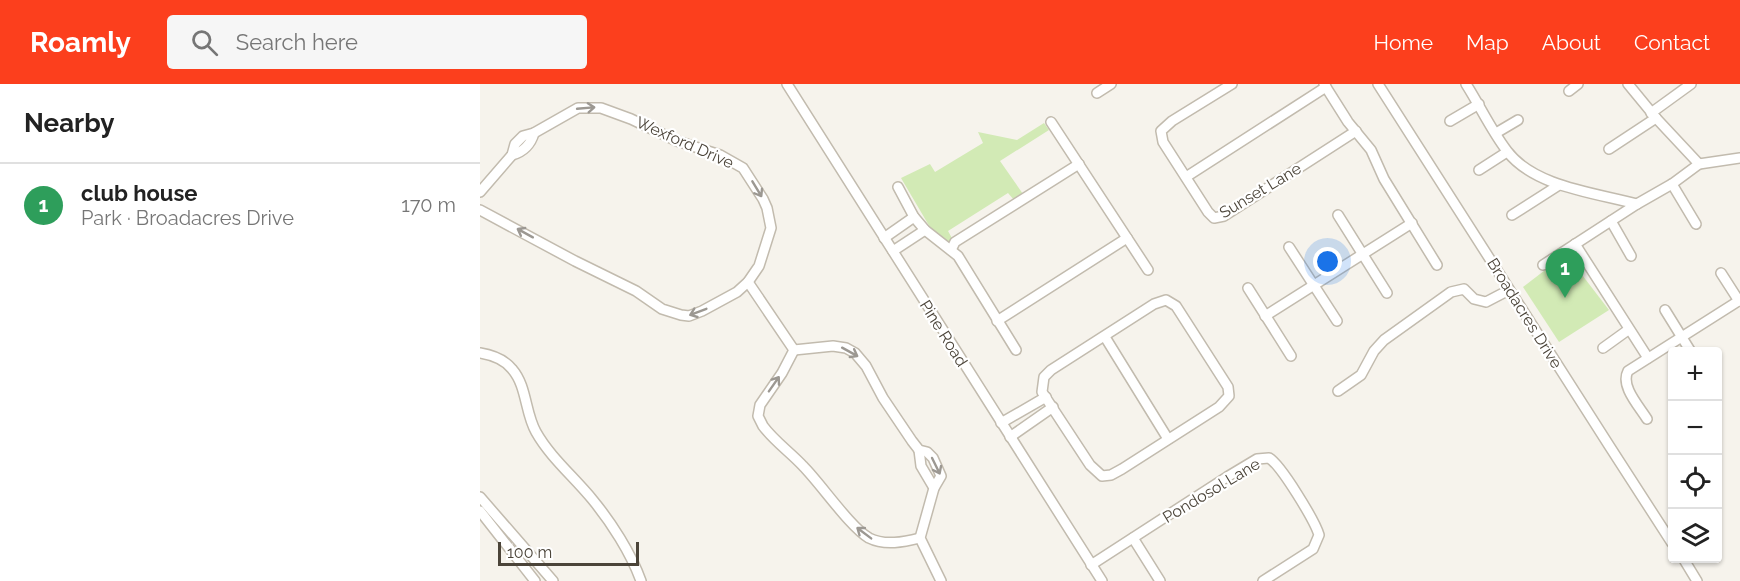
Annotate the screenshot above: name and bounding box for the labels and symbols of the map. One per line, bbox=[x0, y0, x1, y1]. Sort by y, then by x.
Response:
one-way arrow bbox=[576, 102, 596, 113]
street label: Wexford Drive bbox=[633, 112, 737, 172]
street label: Sunset Lane bbox=[1216, 159, 1304, 222]
one-way arrow bbox=[752, 180, 764, 197]
one-way arrow bbox=[517, 227, 534, 239]
your location bbox=[1313, 247, 1342, 276]
pin: 1 bbox=[1546, 248, 1584, 298]
street label: Broadacres Drive bbox=[1483, 255, 1566, 372]
street label: Pine Road bbox=[916, 297, 971, 370]
one-way arrow bbox=[689, 307, 708, 318]
one-way arrow bbox=[841, 346, 858, 358]
one-way arrow bbox=[768, 377, 780, 393]
street label: Pondosol Lane bbox=[1159, 454, 1263, 527]
one-way arrow bbox=[931, 457, 943, 475]
one-way arrow bbox=[857, 526, 873, 539]
scale bar bbox=[498, 539, 639, 566]

